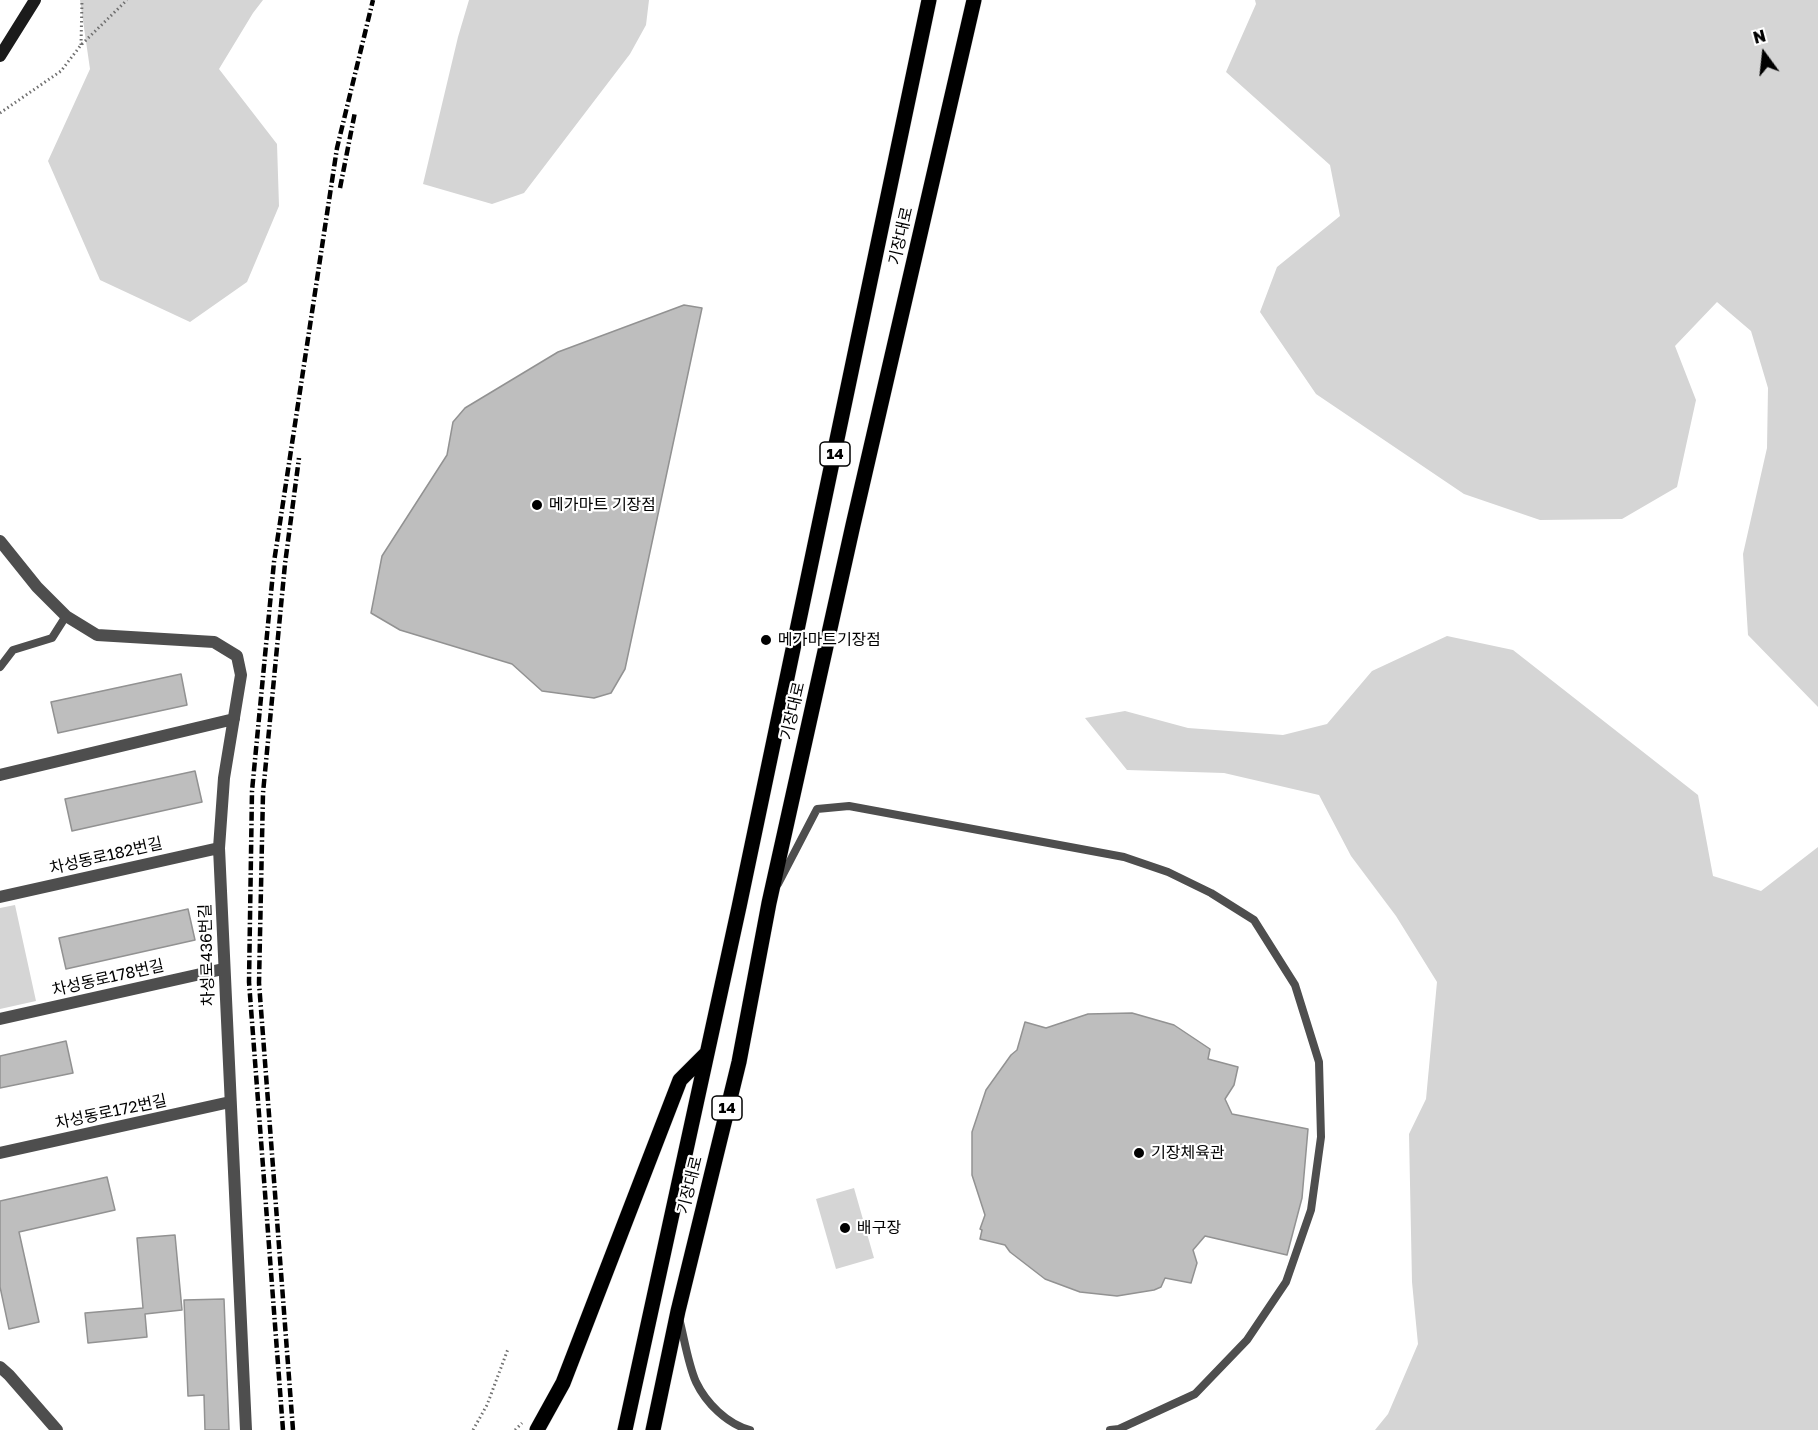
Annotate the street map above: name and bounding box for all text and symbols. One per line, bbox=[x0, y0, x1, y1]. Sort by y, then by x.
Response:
north arrow bbox=[1734, 24, 1794, 84]
text: N bbox=[1751, 25, 1768, 48]
street label: 기장대로 bbox=[885, 205, 917, 267]
road number: 14 bbox=[820, 442, 850, 466]
place label: 메가마트 기장점 bbox=[549, 495, 656, 515]
marker: 메가마트 기장점 bbox=[530, 498, 544, 512]
place label: 메가마트기장점 bbox=[778, 630, 881, 650]
marker: 메가마트기장점 bbox=[759, 633, 773, 647]
street label: 기장대로 bbox=[777, 680, 809, 742]
street label: 차성동로182번길 bbox=[48, 834, 164, 878]
street label: 차성로436번길 bbox=[196, 903, 218, 1007]
street label: 차성동로178번길 bbox=[50, 956, 166, 1000]
street label: 차성동로172번길 bbox=[53, 1091, 169, 1133]
road number: 14 bbox=[712, 1096, 742, 1120]
place label: 기장체육관 bbox=[1151, 1143, 1225, 1163]
marker: 기장체육관 bbox=[1132, 1146, 1146, 1160]
street label: 기장대로 bbox=[674, 1154, 706, 1216]
place label: 배구장 bbox=[857, 1218, 901, 1238]
marker: 배구장 bbox=[838, 1221, 852, 1235]

